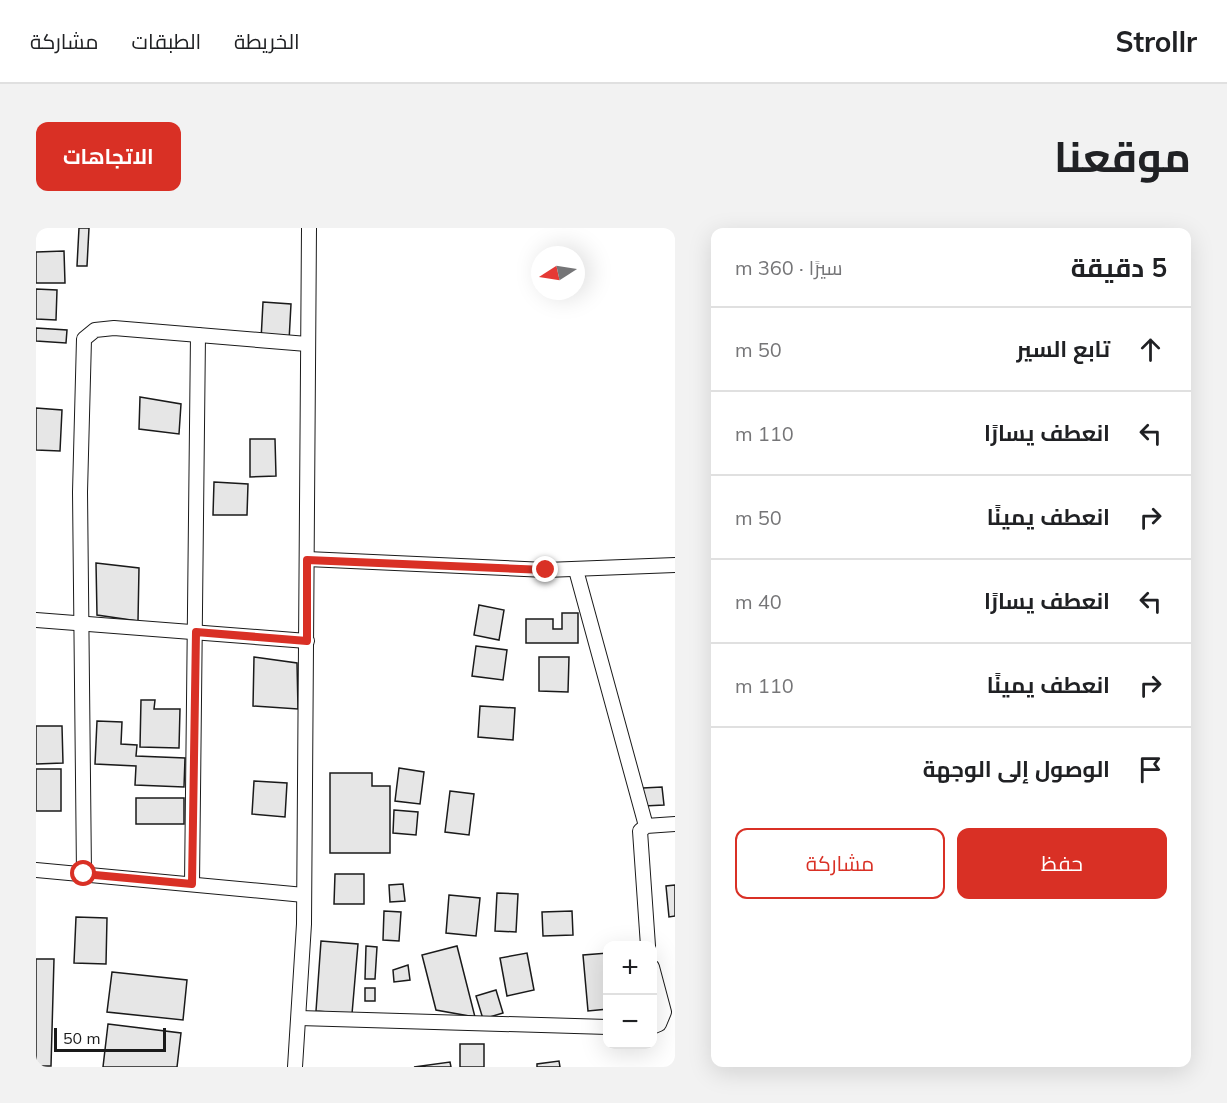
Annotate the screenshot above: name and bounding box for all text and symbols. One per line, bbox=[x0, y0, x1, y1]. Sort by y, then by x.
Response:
text: Strollr bbox=[1115, 24, 1197, 59]
text: مشاركة bbox=[30, 28, 99, 54]
text: الطبقات bbox=[132, 28, 201, 54]
text: الخريطة bbox=[234, 28, 300, 54]
button: الاتجاهات bbox=[36, 122, 181, 191]
text: موقعنا bbox=[1054, 130, 1191, 183]
north arrow bbox=[531, 246, 585, 300]
text: 5 دقيقة bbox=[1071, 251, 1167, 284]
text: سيرًا · 360 m bbox=[735, 255, 843, 280]
icon: ahead bbox=[1134, 333, 1167, 366]
text: تابع السير bbox=[1016, 335, 1110, 363]
text: 50 m bbox=[735, 337, 782, 362]
icon: left bbox=[1134, 417, 1167, 450]
text: انعطف يسارًا bbox=[984, 419, 1110, 447]
text: 110 m bbox=[735, 421, 794, 446]
icon: right bbox=[1134, 501, 1167, 534]
text: انعطف يمينًا bbox=[987, 503, 1110, 531]
text: 50 m bbox=[735, 505, 782, 530]
route end bbox=[532, 556, 558, 582]
icon: left bbox=[1134, 585, 1167, 618]
text: انعطف يسارًا bbox=[984, 587, 1110, 615]
text: 40 m bbox=[735, 589, 782, 614]
icon: right bbox=[1134, 669, 1167, 702]
text: انعطف يمينًا bbox=[987, 671, 1110, 699]
text: 110 m bbox=[735, 673, 794, 698]
icon: arrive bbox=[1134, 753, 1167, 786]
text: الوصول إلى الوجهة bbox=[923, 755, 1110, 783]
button: مشاركة bbox=[735, 828, 945, 899]
button: حفظ bbox=[957, 828, 1167, 899]
route start bbox=[70, 860, 96, 886]
map controls bbox=[603, 941, 657, 1049]
button: + bbox=[603, 941, 657, 995]
button: − bbox=[603, 995, 657, 1049]
scale bar bbox=[54, 1025, 166, 1052]
text: 50 m bbox=[63, 1028, 100, 1048]

